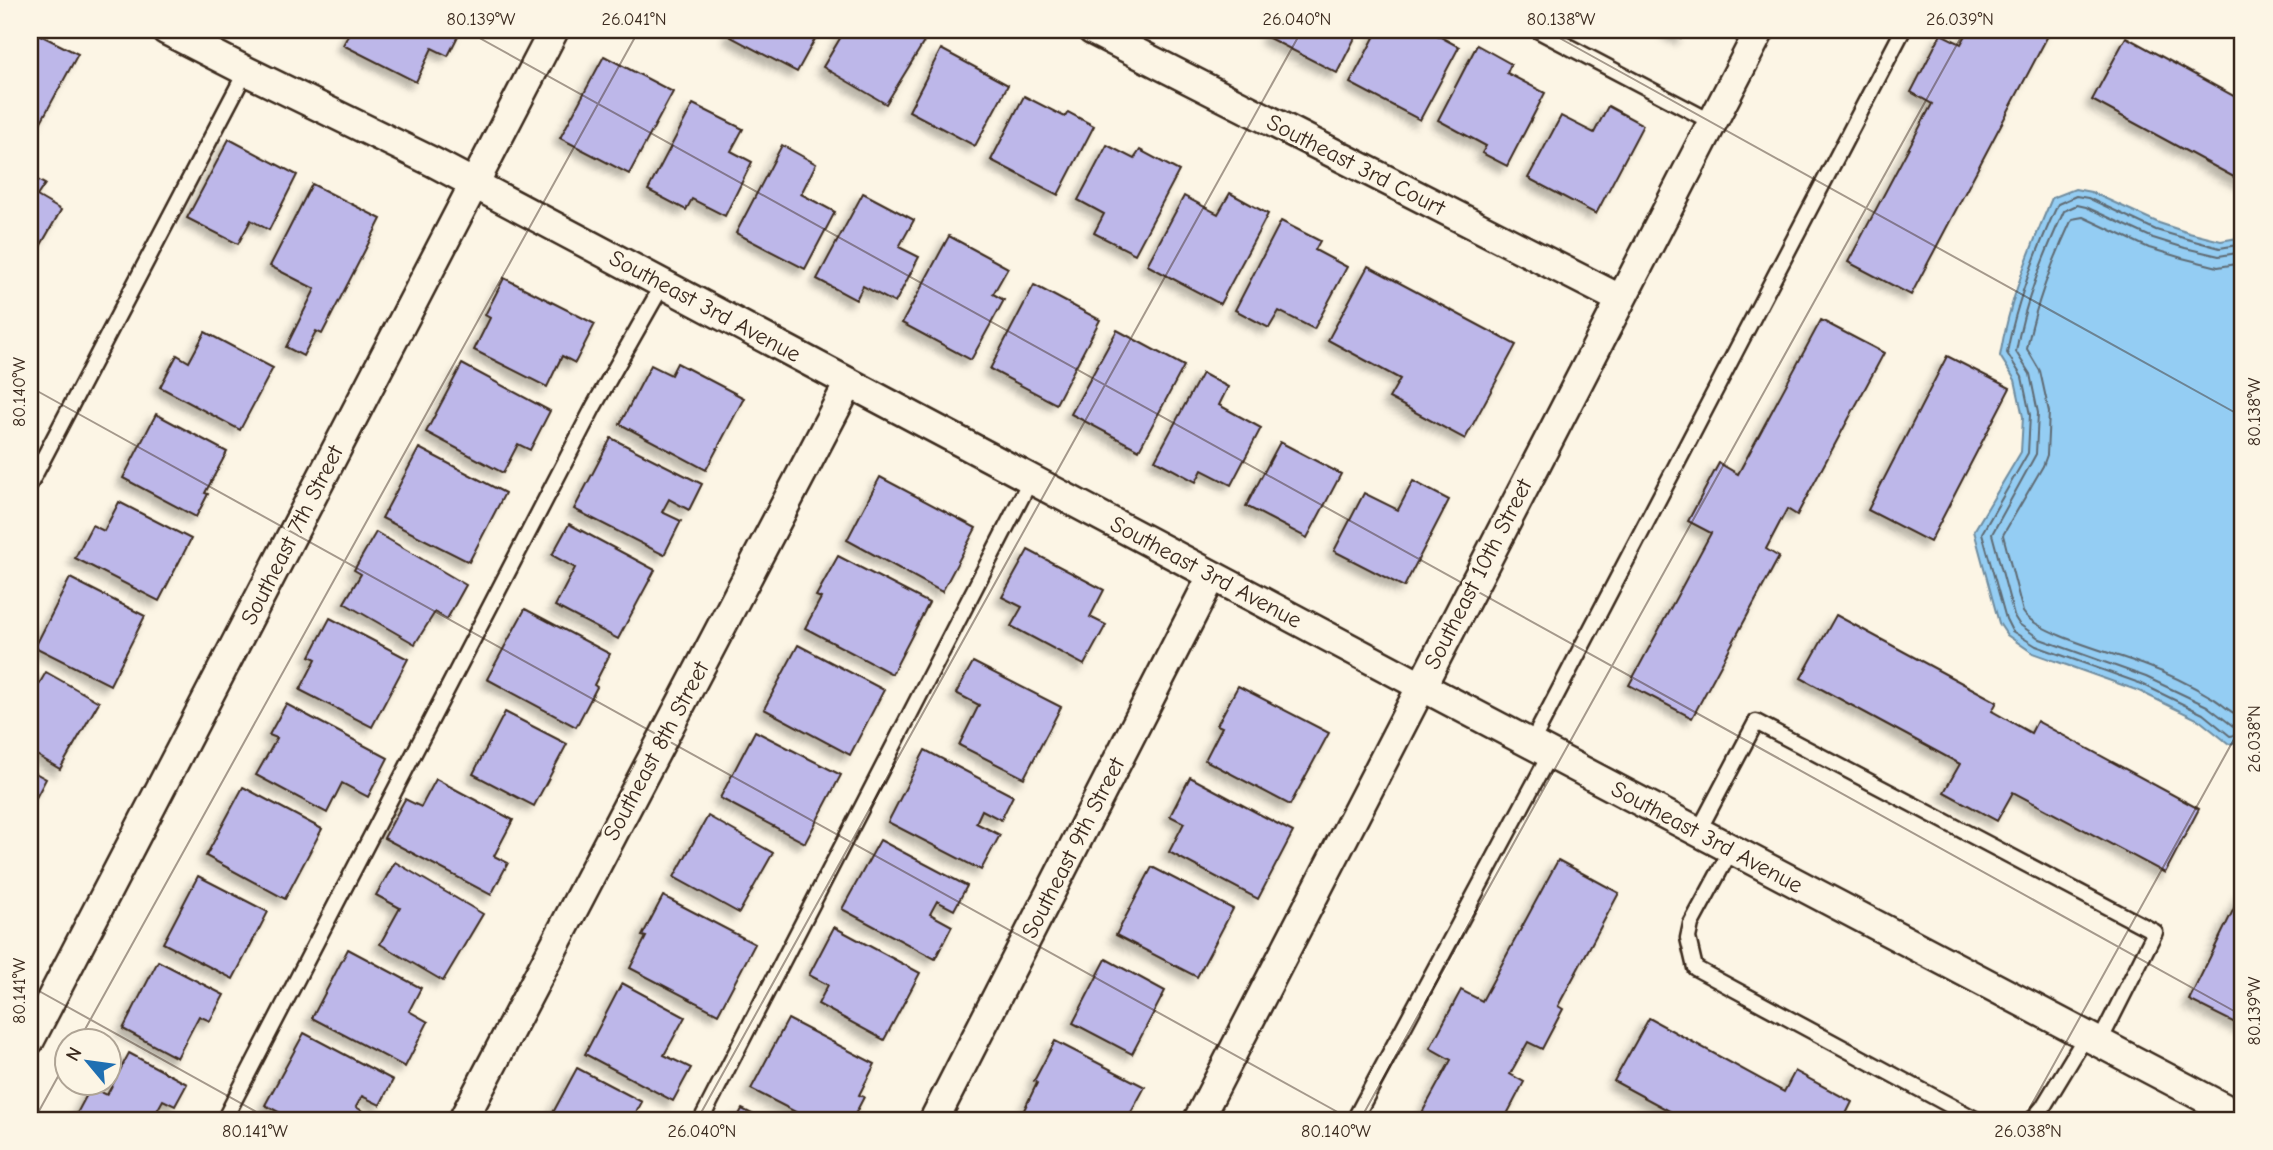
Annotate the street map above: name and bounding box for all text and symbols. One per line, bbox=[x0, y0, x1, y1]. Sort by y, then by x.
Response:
text: 80.139°W bbox=[447, 9, 516, 30]
text: 26.041°N bbox=[601, 9, 667, 30]
text: 26.040°N bbox=[1263, 9, 1331, 30]
text: 80.138°W bbox=[1527, 9, 1596, 30]
text: 26.039°N bbox=[1926, 9, 1994, 30]
street label: Southeast 3rd Court bbox=[1262, 108, 1451, 222]
street label: Southeast 3rd Avenue bbox=[605, 244, 805, 368]
text: 80.140°W bbox=[9, 357, 30, 427]
text: 80.138°W bbox=[2244, 377, 2265, 446]
street label: Southeast 7th Street bbox=[235, 439, 350, 629]
street label: Southeast 10th Street bbox=[1418, 473, 1538, 674]
street label: Southeast 3rd Avenue bbox=[1106, 510, 1306, 634]
street label: Southeast 8th Street bbox=[597, 656, 715, 845]
text: 26.038°N bbox=[2244, 705, 2265, 773]
street label: Southeast 9th Street bbox=[1016, 752, 1131, 943]
street label: Southeast 3rd Avenue bbox=[1607, 775, 1807, 899]
text: 80.141°W bbox=[9, 958, 30, 1024]
text: 80.139°W bbox=[2244, 976, 2265, 1045]
north arrow bbox=[52, 1028, 122, 1098]
text: N bbox=[61, 1043, 87, 1065]
text: 80.141°W bbox=[222, 1121, 288, 1142]
text: 26.040°N bbox=[668, 1121, 736, 1142]
text: 80.140°W bbox=[1301, 1121, 1371, 1142]
text: 26.038°N bbox=[1994, 1121, 2062, 1142]

